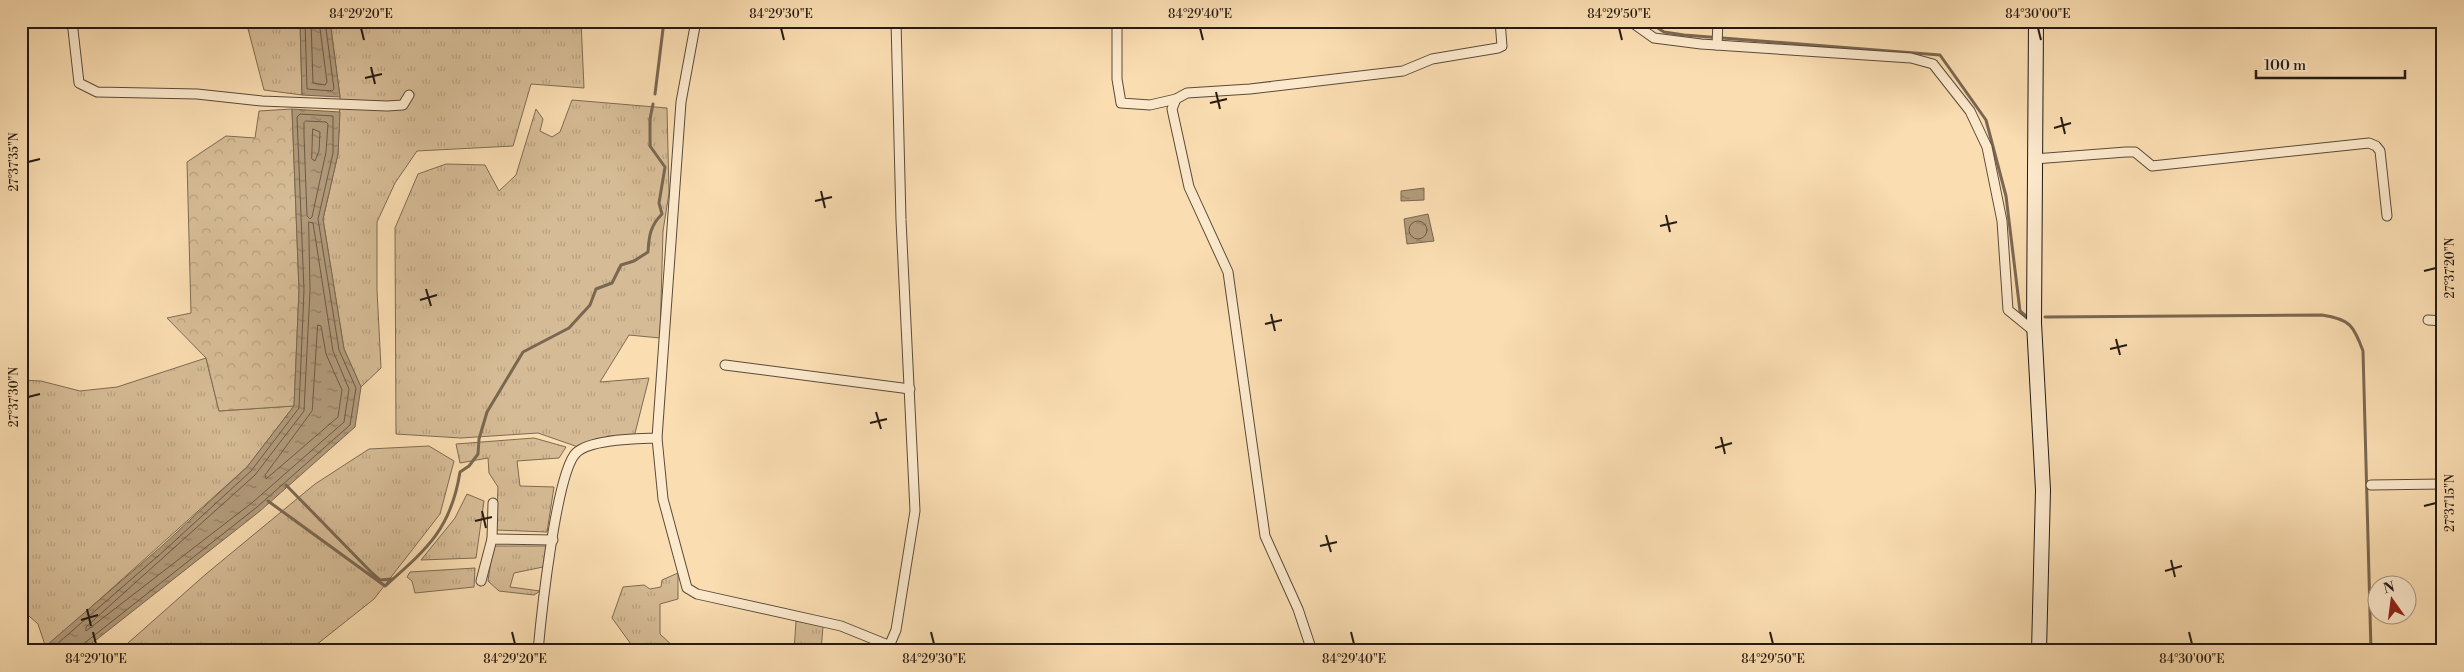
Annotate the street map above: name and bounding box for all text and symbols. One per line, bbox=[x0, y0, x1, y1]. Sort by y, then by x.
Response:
text: 84°29'20"E bbox=[329, 7, 393, 22]
text: 84°29'30"E bbox=[749, 7, 813, 22]
text: 84°29'40"E bbox=[1168, 7, 1232, 22]
text: 84°29'50"E bbox=[1587, 7, 1651, 22]
text: 84°30'00"E bbox=[2005, 7, 2071, 22]
scale bar bbox=[2256, 48, 2405, 80]
text: 100 m bbox=[2264, 56, 2306, 75]
text: 27°37'35"N bbox=[7, 132, 22, 192]
text: 27°37'20"N bbox=[2443, 238, 2458, 298]
text: 27°37'30"N bbox=[7, 367, 22, 427]
text: 27°37'15"N bbox=[2443, 474, 2458, 532]
north arrow bbox=[2366, 574, 2416, 624]
text: N bbox=[2382, 578, 2397, 598]
text: 84°29'10"E bbox=[65, 652, 127, 667]
text: 84°29'20"E bbox=[483, 652, 547, 667]
text: 84°29'30"E bbox=[902, 652, 966, 667]
text: 84°29'40"E bbox=[1322, 652, 1386, 667]
text: 84°29'50"E bbox=[1741, 652, 1805, 667]
text: 84°30'00"E bbox=[2159, 652, 2225, 667]

